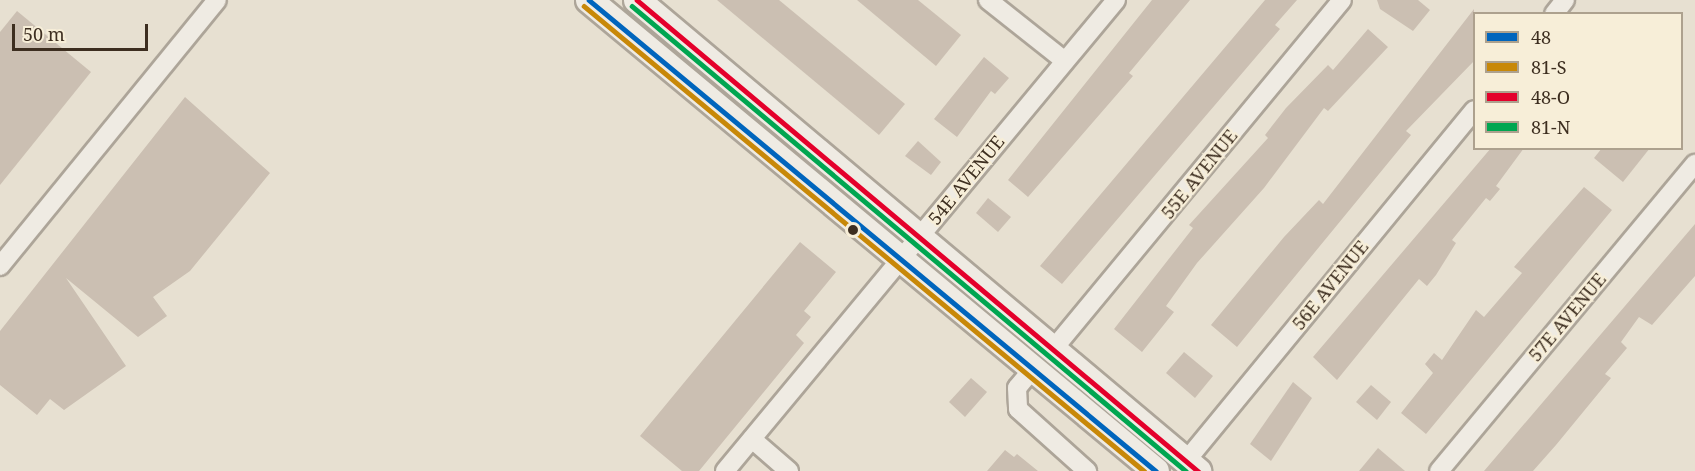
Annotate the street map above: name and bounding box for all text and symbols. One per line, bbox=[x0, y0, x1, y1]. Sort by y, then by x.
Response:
scale bar bbox=[15, 12, 152, 50]
legend bbox=[1473, 12, 1683, 150]
text: 50 m bbox=[23, 22, 65, 46]
text: 48 bbox=[1531, 25, 1551, 49]
text: 81-S bbox=[1531, 55, 1567, 79]
text: 48-O bbox=[1531, 85, 1570, 109]
text: 81-N bbox=[1531, 115, 1570, 139]
street label: 55E AVENUE bbox=[1156, 125, 1242, 223]
street label: 54E AVENUE bbox=[923, 131, 1009, 229]
unlabelled marker bbox=[847, 224, 859, 236]
street label: 56E AVENUE bbox=[1287, 236, 1373, 334]
street label: 57E AVENUE bbox=[1524, 269, 1610, 365]

